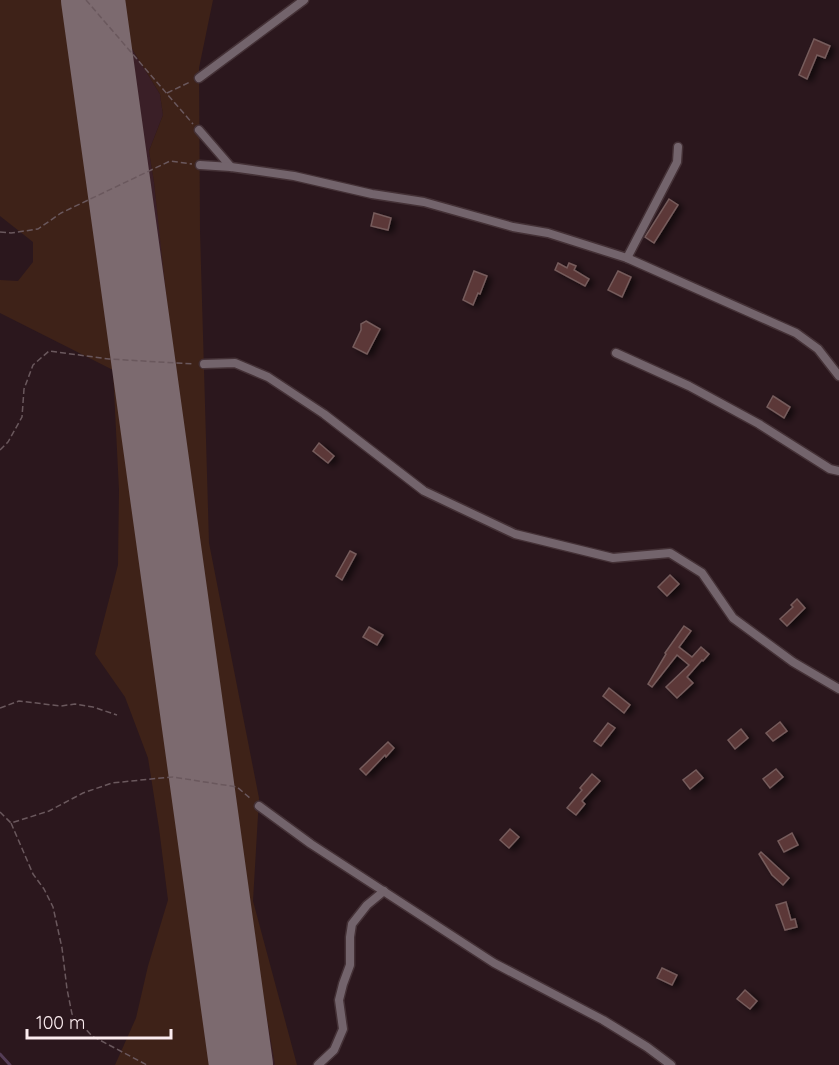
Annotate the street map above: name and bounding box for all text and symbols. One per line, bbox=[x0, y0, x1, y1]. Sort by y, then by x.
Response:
scale bar bbox=[27, 1002, 171, 1040]
text: 100 m bbox=[36, 1011, 85, 1034]

